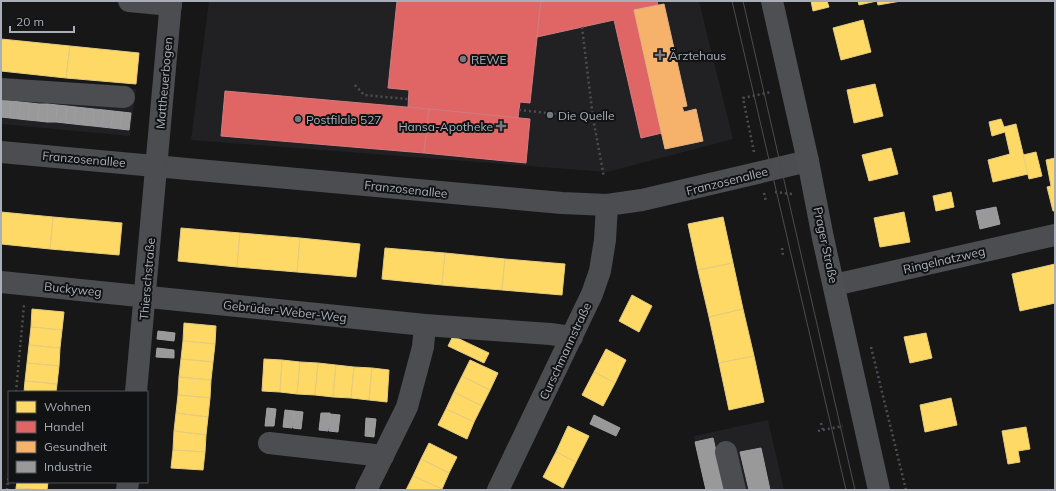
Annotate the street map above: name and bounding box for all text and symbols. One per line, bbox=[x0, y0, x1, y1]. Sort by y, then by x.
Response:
scale bar bbox=[10, 8, 74, 34]
text: 20 m bbox=[16, 14, 44, 29]
street label: Mattheuerbogen bbox=[153, 37, 175, 129]
place label: Ärztehaus bbox=[669, 48, 726, 63]
marker: Ärztehaus bbox=[654, 49, 666, 61]
place label: REWE bbox=[471, 52, 507, 67]
marker: REWE bbox=[458, 54, 468, 64]
place label: Die Quelle bbox=[558, 108, 614, 123]
marker: Die Quelle bbox=[545, 110, 555, 120]
place label: Postfilale 527 bbox=[306, 112, 382, 127]
marker: Postfilale 527 bbox=[293, 114, 303, 124]
place label: Hansa-Apotheke bbox=[398, 119, 493, 134]
marker: Hansa-Apotheke bbox=[496, 121, 506, 131]
street label: Franzosenallee bbox=[42, 148, 126, 170]
street label: Franzosenallee bbox=[685, 164, 769, 198]
street label: Franzosenallee bbox=[364, 177, 448, 201]
street label: Prager Straße bbox=[811, 205, 841, 285]
street label: Thierschstraße bbox=[136, 237, 158, 321]
street label: Ringelnatzweg bbox=[902, 243, 986, 277]
street label: Buckyweg bbox=[44, 279, 102, 299]
street label: Gebrüder-Weber-Weg bbox=[222, 297, 348, 325]
street label: Curschmannstraße bbox=[536, 300, 594, 402]
legend bbox=[8, 391, 148, 483]
text: Wohnen bbox=[44, 399, 91, 414]
text: Handel bbox=[44, 419, 84, 434]
text: Gesundheit bbox=[44, 439, 107, 454]
text: Industrie bbox=[44, 459, 92, 474]

